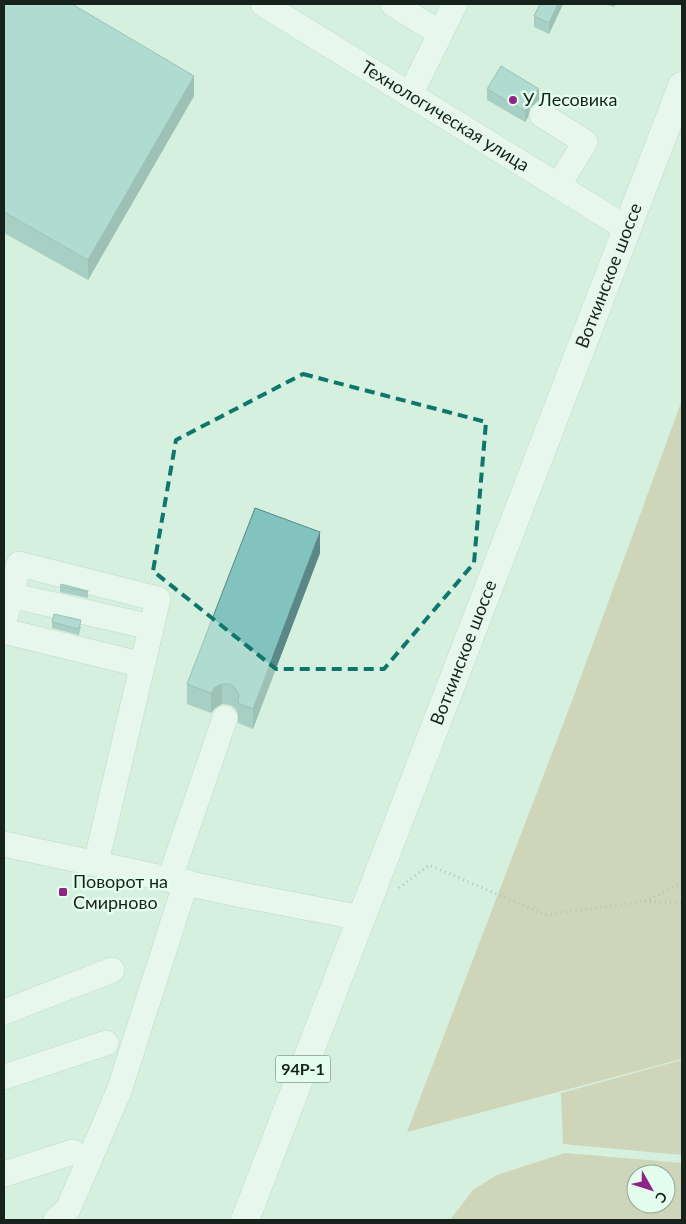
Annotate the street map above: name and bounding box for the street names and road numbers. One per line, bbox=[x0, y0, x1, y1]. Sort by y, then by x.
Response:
street label: Технологическая улица bbox=[357, 55, 534, 176]
street label: Воткинское шоссе bbox=[570, 200, 646, 351]
street label: Воткинское шоссе bbox=[425, 577, 501, 728]
road number: 94Р-1 bbox=[276, 1056, 330, 1082]

